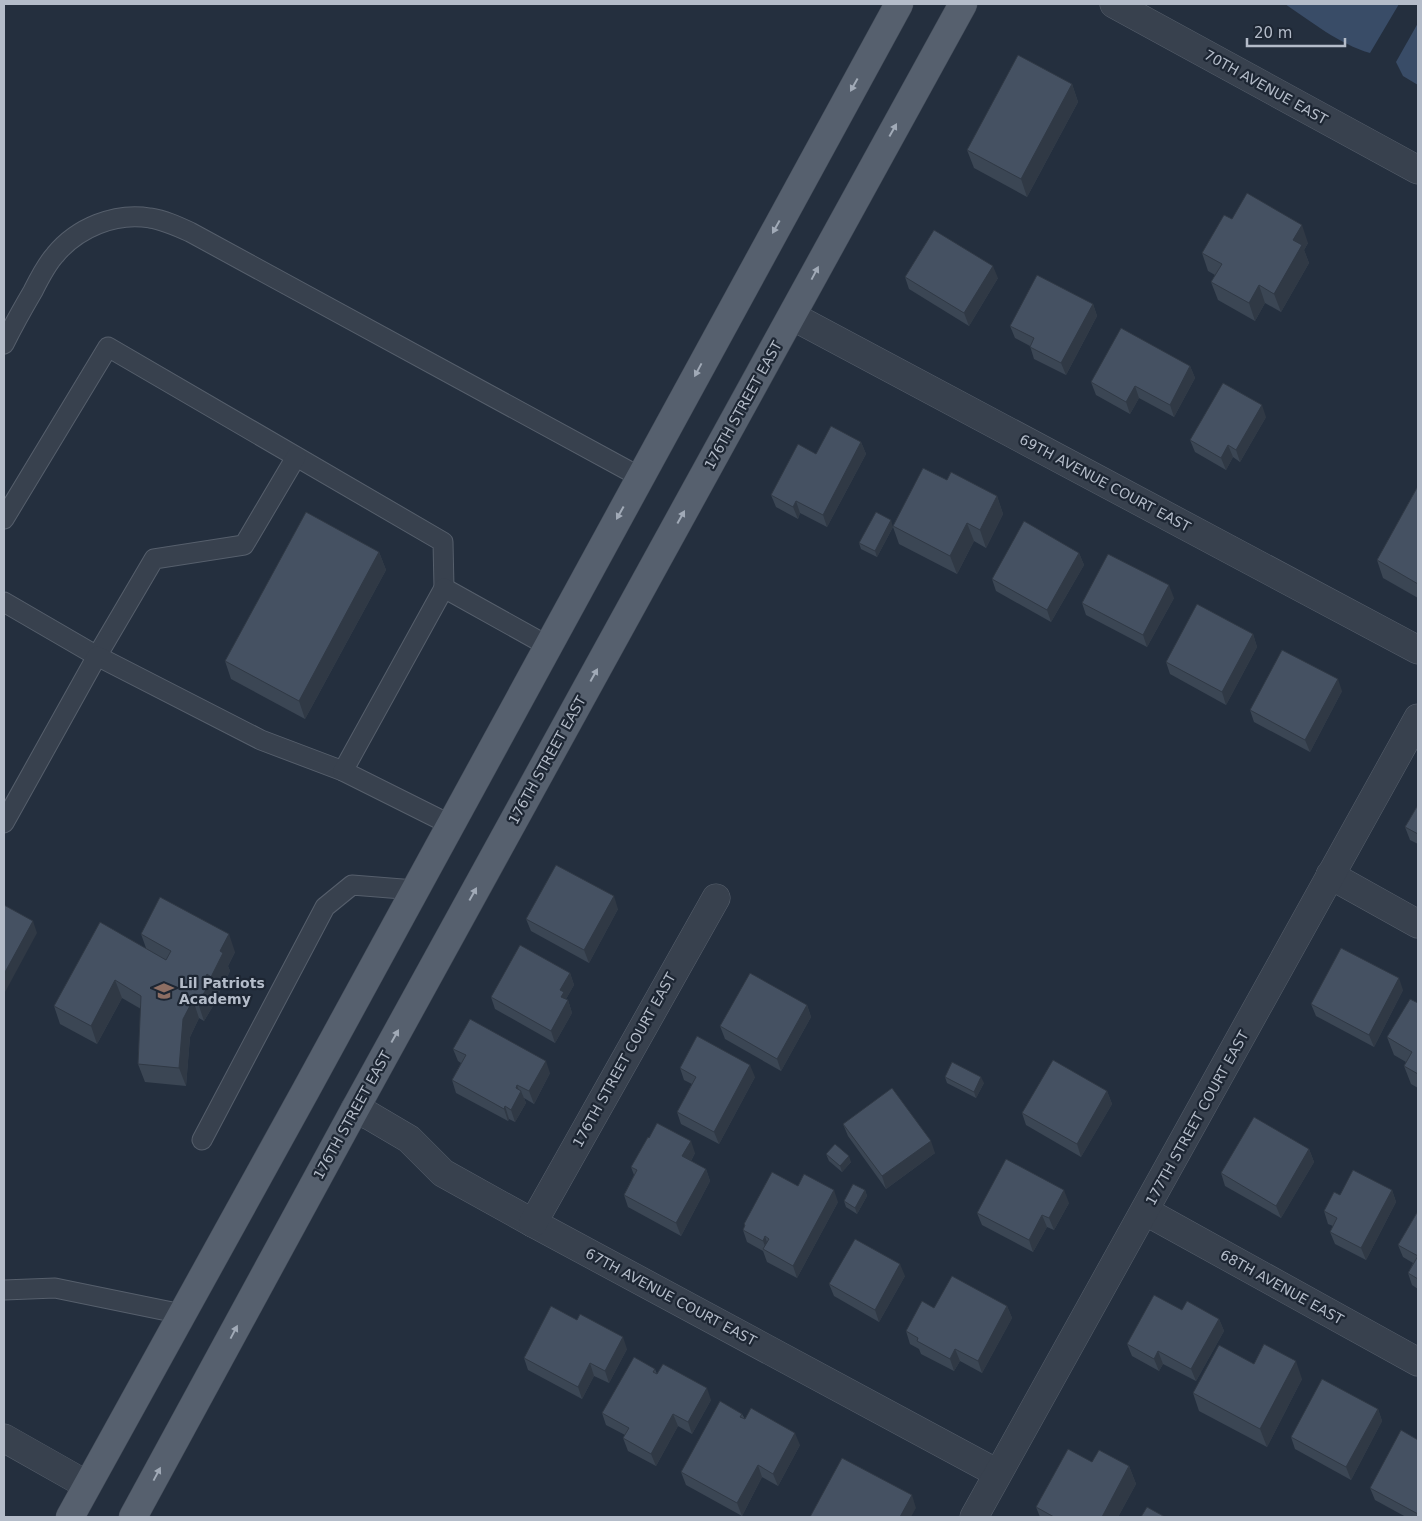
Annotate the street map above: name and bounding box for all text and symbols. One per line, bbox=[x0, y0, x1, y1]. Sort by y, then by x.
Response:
scale bar bbox=[1247, 15, 1344, 47]
text: 20 m bbox=[1254, 24, 1292, 42]
street label: 70TH AVENUE EAST bbox=[1202, 46, 1331, 128]
one-way arrow bbox=[850, 78, 858, 92]
one-way arrow bbox=[889, 123, 897, 138]
one-way arrow bbox=[771, 221, 780, 234]
one-way arrow bbox=[811, 266, 819, 280]
street label: 176TH STREET EAST bbox=[701, 338, 785, 472]
one-way arrow bbox=[694, 363, 702, 377]
street label: 69TH AVENUE COURT EAST bbox=[1017, 431, 1194, 535]
one-way arrow bbox=[616, 506, 625, 520]
one-way arrow bbox=[677, 510, 685, 524]
one-way arrow bbox=[590, 667, 598, 682]
street label: 176TH STREET EAST bbox=[505, 693, 589, 827]
one-way arrow bbox=[469, 887, 478, 900]
street label: 176TH STREET COURT EAST bbox=[569, 970, 679, 1150]
place label: Lil Patriots Academy bbox=[179, 975, 265, 1007]
school or university icon: Lil Patriots Academy bbox=[153, 980, 175, 1002]
street label: 177TH STREET COURT EAST bbox=[1142, 1028, 1252, 1208]
one-way arrow bbox=[391, 1029, 399, 1043]
street label: 176TH STREET EAST bbox=[310, 1048, 394, 1182]
street label: 67TH AVENUE COURT EAST bbox=[583, 1245, 760, 1349]
street label: 68TH AVENUE EAST bbox=[1218, 1246, 1347, 1328]
one-way arrow bbox=[230, 1324, 238, 1339]
one-way arrow bbox=[152, 1468, 161, 1481]

